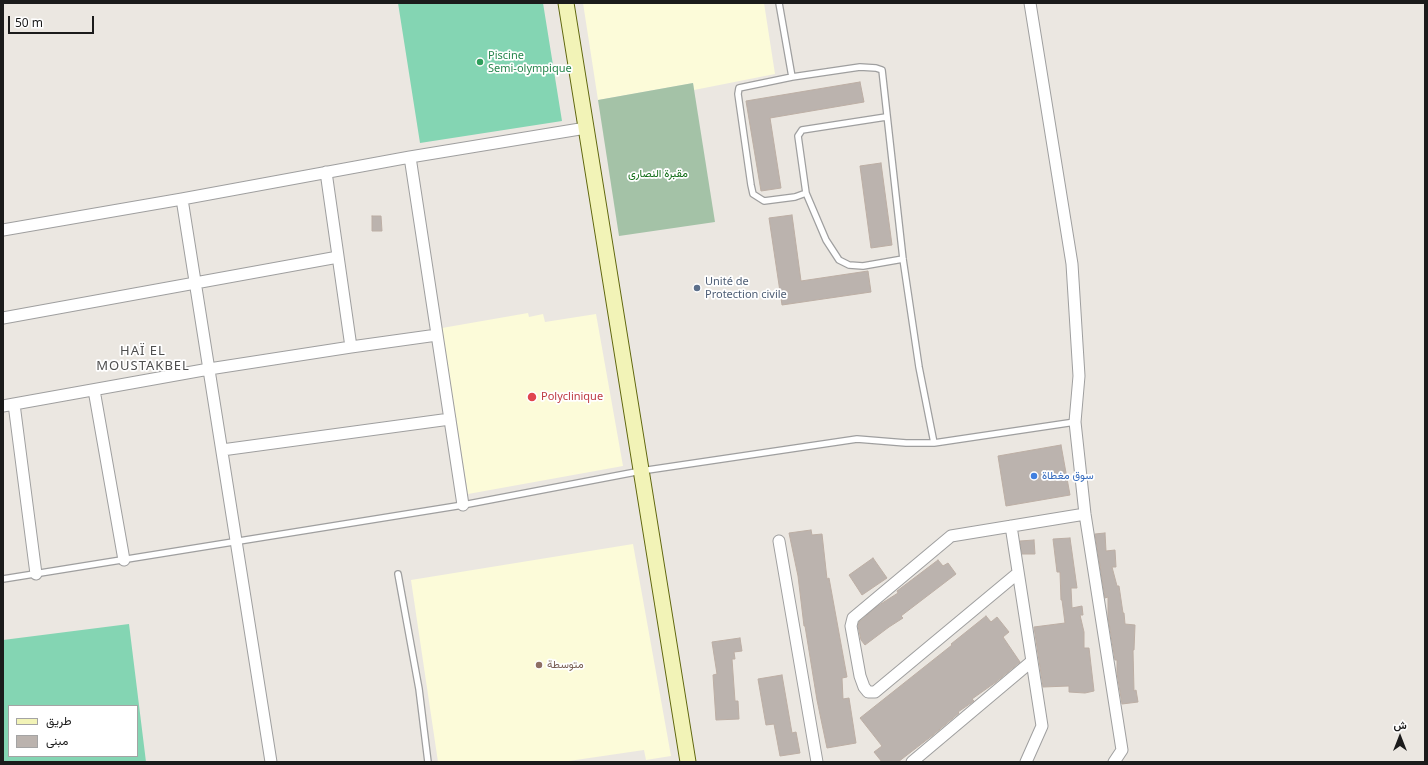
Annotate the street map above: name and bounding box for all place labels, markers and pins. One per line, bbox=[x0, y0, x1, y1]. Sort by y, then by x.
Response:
place label: Piscine Semi-olympique bbox=[488, 49, 572, 75]
marker: Piscine Semi-olympique bbox=[475, 57, 485, 67]
place label: Unité de Protection civile bbox=[705, 275, 787, 301]
marker: Unité de Protection civile bbox=[692, 283, 702, 293]
place label: Polyclinique bbox=[541, 390, 603, 404]
marker: Polyclinique bbox=[526, 391, 538, 403]
place label: سوق مغطاة bbox=[1042, 469, 1094, 483]
marker: سوق مغطاة bbox=[1029, 471, 1039, 481]
place label: متوسطة bbox=[547, 658, 584, 672]
marker: متوسطة bbox=[534, 660, 544, 670]

